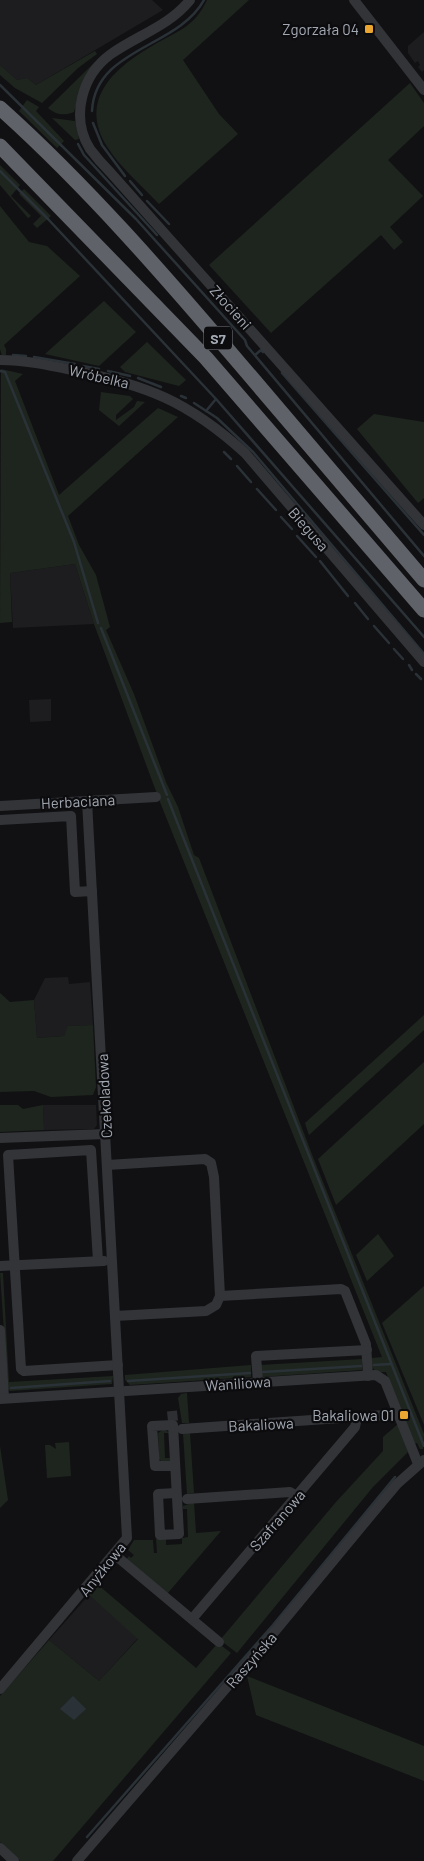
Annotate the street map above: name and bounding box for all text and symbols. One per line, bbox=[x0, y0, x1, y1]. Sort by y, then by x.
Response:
place label: Zgorzała 04 bbox=[282, 20, 359, 38]
marker: Zgorzała 04 bbox=[363, 23, 375, 35]
street label: Złocieni bbox=[207, 281, 255, 333]
road number: S7 bbox=[204, 326, 232, 349]
street label: Wróbelka bbox=[67, 360, 131, 392]
street label: Biegusa bbox=[285, 503, 333, 555]
street label: Herbaciana bbox=[40, 790, 116, 812]
street label: Czekoladowa bbox=[93, 1053, 115, 1139]
street label: Waniliowa bbox=[205, 1372, 271, 1394]
place label: Bakaliowa 01 bbox=[312, 1406, 394, 1424]
marker: Bakaliowa 01 bbox=[398, 1409, 410, 1421]
street label: Bakaliowa bbox=[228, 1413, 294, 1435]
street label: Szafranowa bbox=[245, 1486, 309, 1554]
street label: Anyżkowa bbox=[75, 1538, 129, 1600]
street label: Raszyńska bbox=[222, 1628, 280, 1692]

